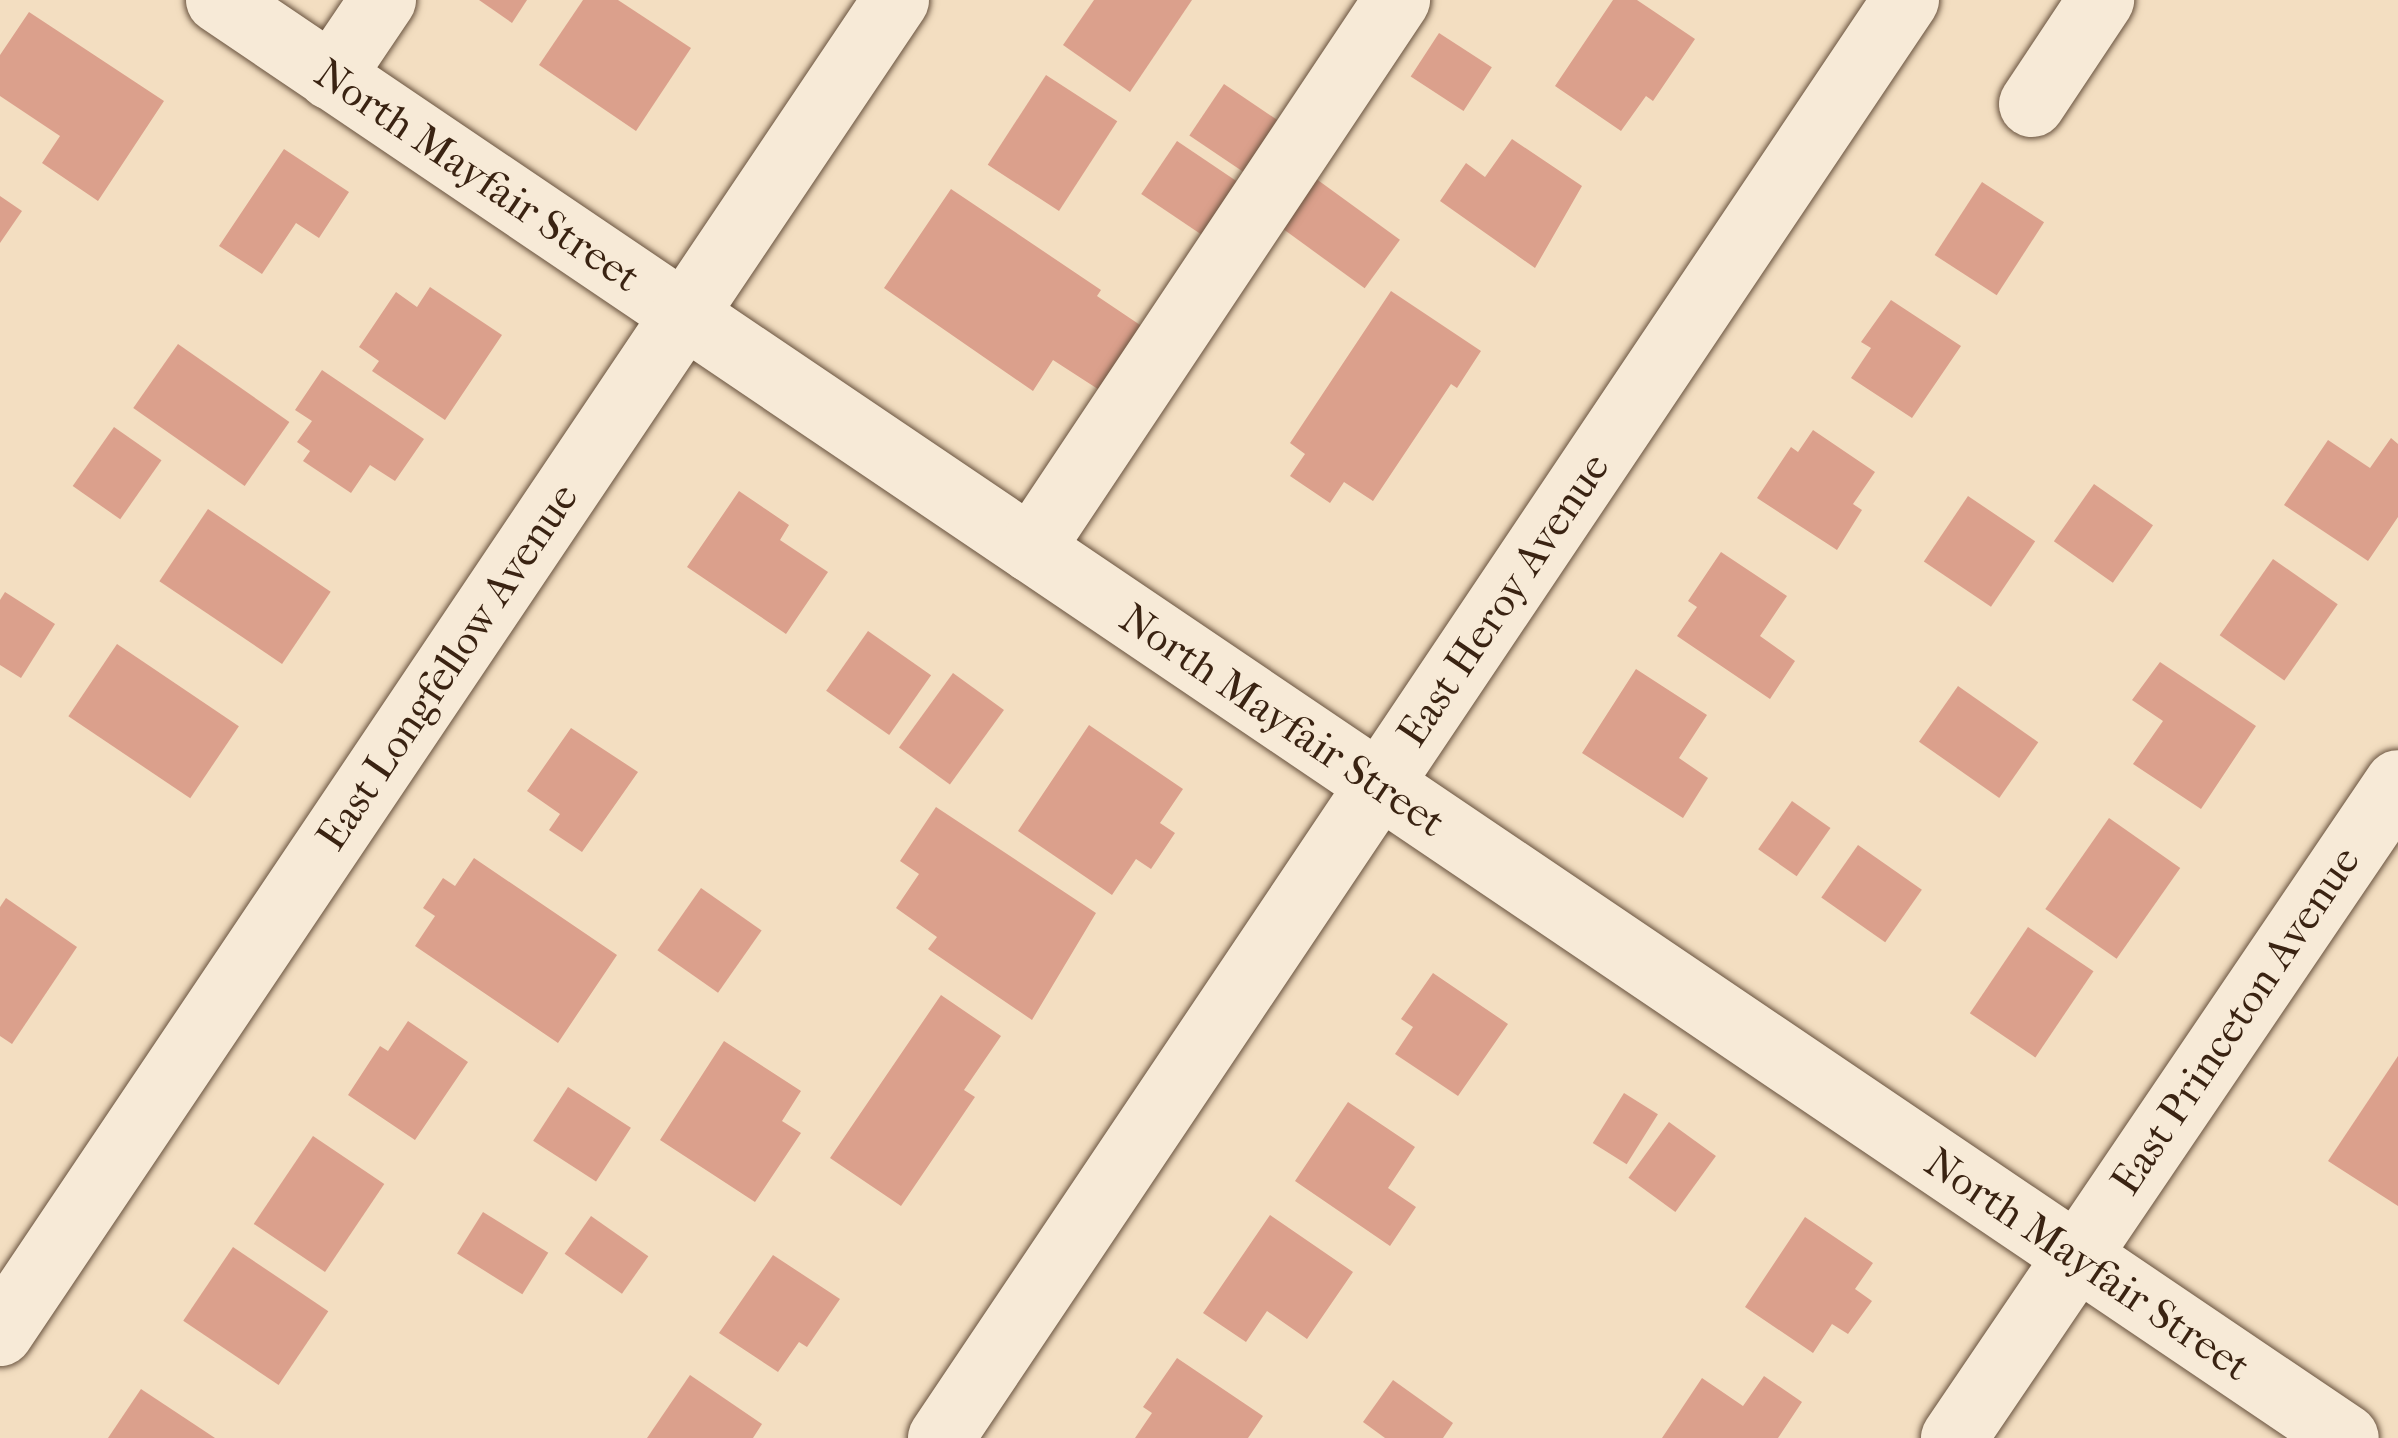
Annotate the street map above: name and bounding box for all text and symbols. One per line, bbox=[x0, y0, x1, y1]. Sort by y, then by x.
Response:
street label: North Mayfair Street bbox=[305, 49, 649, 303]
street label: East Heroy Avenue bbox=[1387, 444, 1621, 756]
street label: East Longfellow Avenue bbox=[307, 474, 589, 860]
street label: North Mayfair Street bbox=[1110, 594, 1454, 848]
street label: East Princeton Avenue bbox=[2101, 838, 2371, 1204]
street label: North Mayfair Street bbox=[1915, 1138, 2259, 1392]

